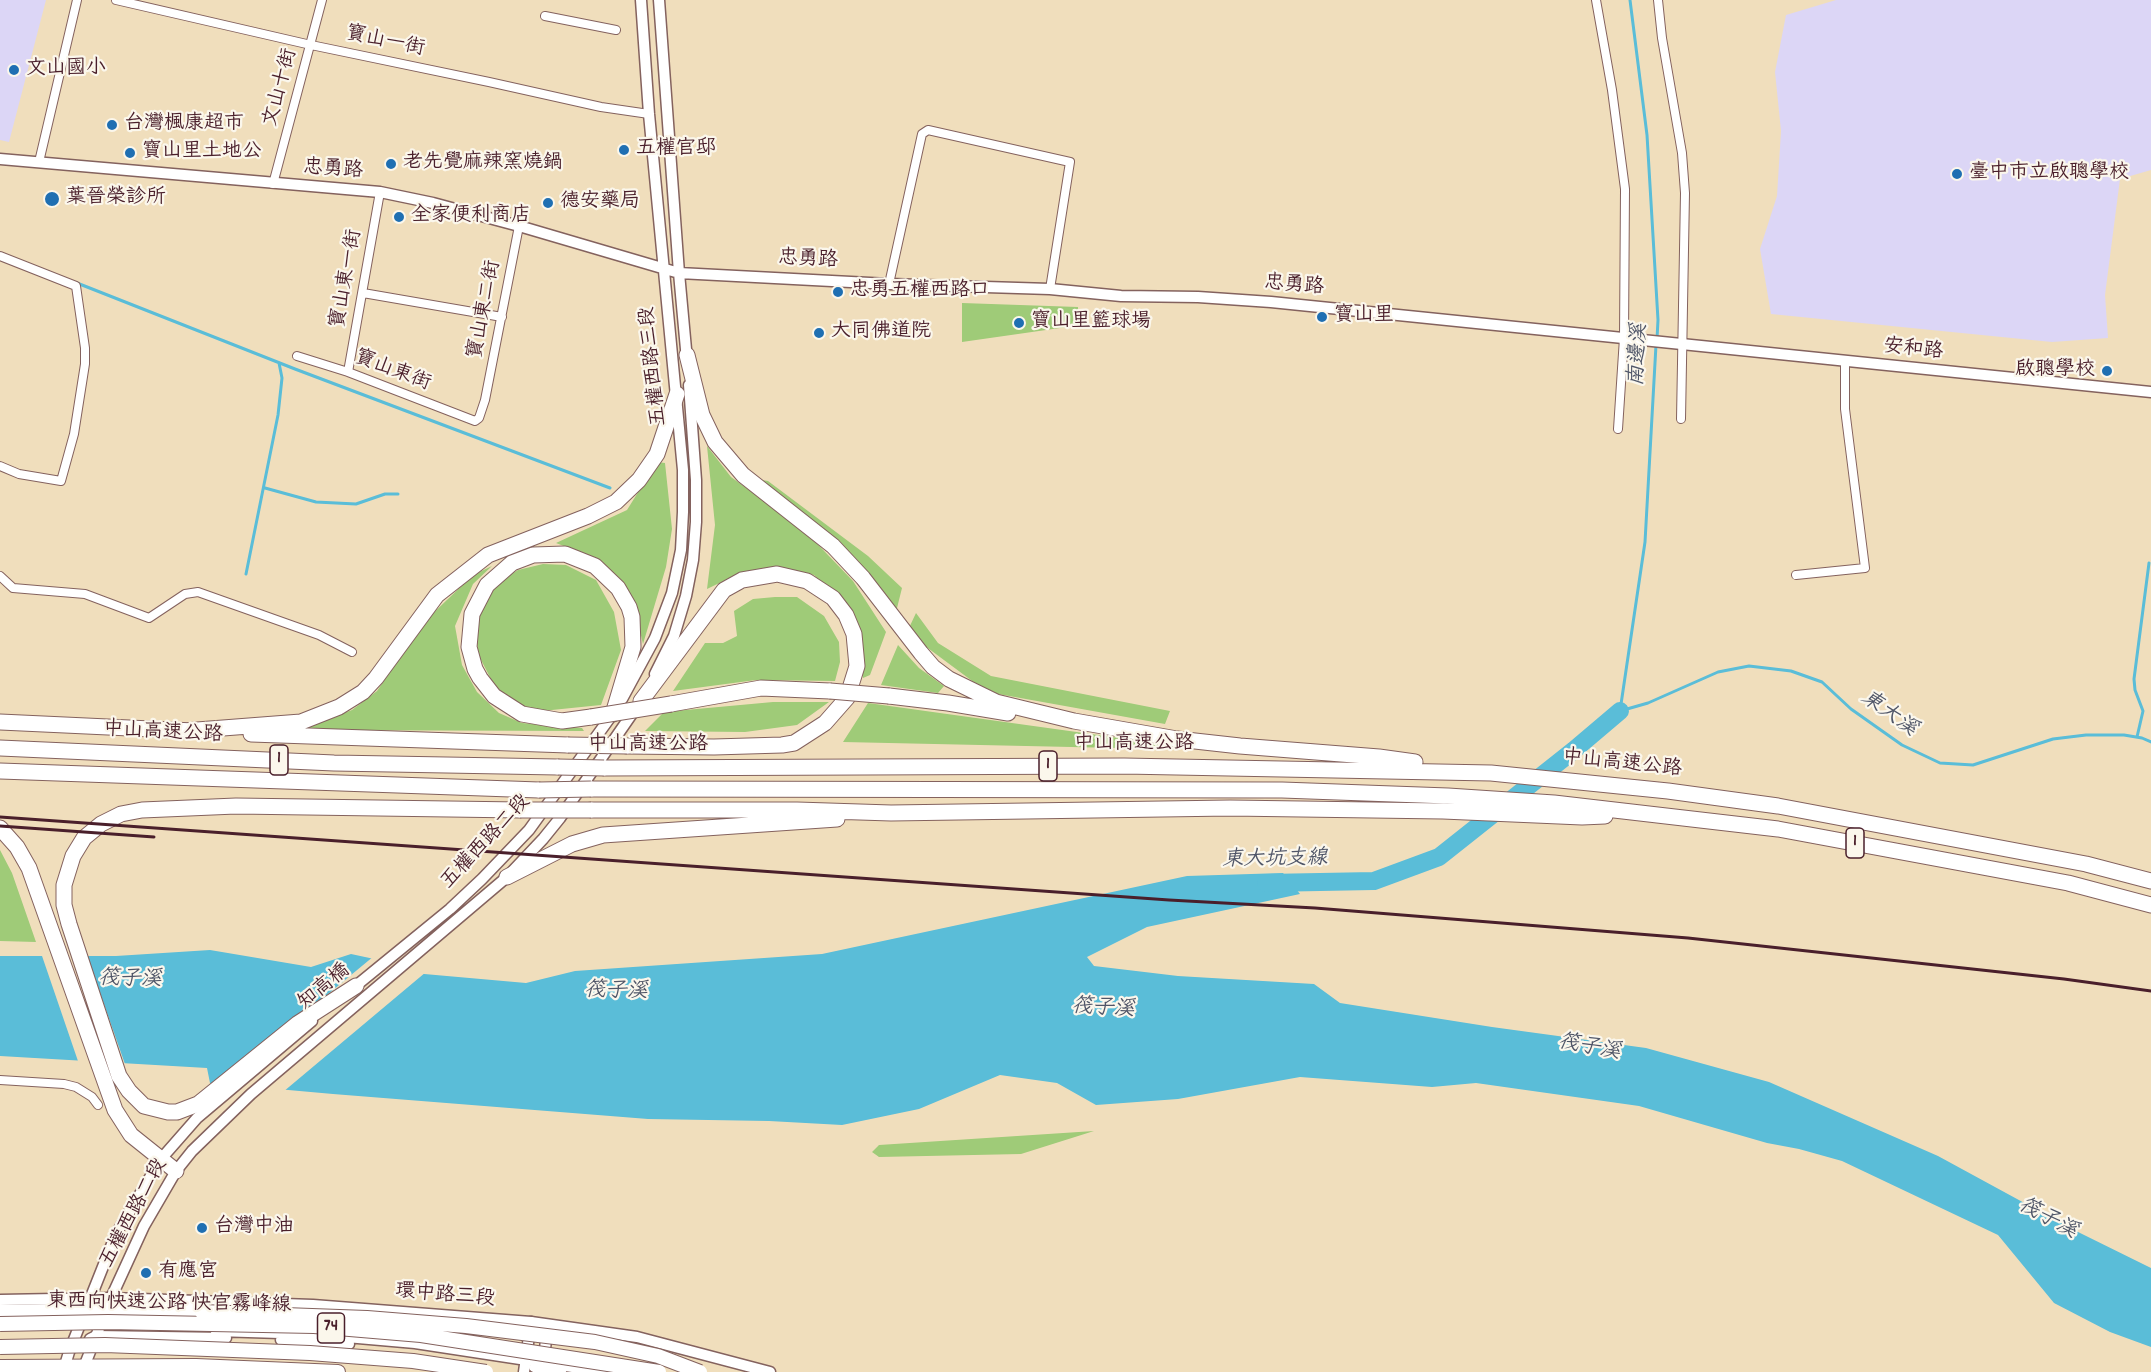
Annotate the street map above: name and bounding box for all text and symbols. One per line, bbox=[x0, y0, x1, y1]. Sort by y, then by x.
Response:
street label: 寶山一街 bbox=[343, 23, 427, 63]
street label: 文山十街 bbox=[260, 46, 304, 130]
place label: 文山國小 bbox=[26, 58, 106, 82]
marker: 文山國小 bbox=[7, 63, 21, 77]
place label: 台灣楓康超市 bbox=[124, 113, 244, 137]
marker: 台灣楓康超市 bbox=[105, 118, 119, 132]
place label: 五權官邸 bbox=[636, 138, 716, 162]
place label: 寶山里土地公 bbox=[142, 141, 262, 165]
marker: 五權官邸 bbox=[617, 143, 631, 157]
marker: 寶山里土地公 bbox=[123, 146, 137, 160]
place label: 老先覺麻辣窯燒鍋 bbox=[403, 152, 563, 176]
street label: 忠勇路 bbox=[302, 157, 364, 185]
marker: 老先覺麻辣窯燒鍋 bbox=[384, 157, 398, 171]
place label: 臺中市立啟聰學校 bbox=[1969, 162, 2129, 186]
marker: 臺中市立啟聰學校 bbox=[1950, 167, 1964, 181]
place label: 葉晉榮診所 bbox=[66, 187, 166, 211]
marker: 葉晉榮診所 bbox=[43, 190, 61, 208]
place label: 德安藥局 bbox=[560, 191, 640, 215]
marker: 德安藥局 bbox=[541, 196, 555, 210]
place label: 全家便利商店 bbox=[411, 205, 531, 229]
marker: 全家便利商店 bbox=[392, 210, 406, 224]
street label: 寶山東一街 bbox=[327, 228, 369, 330]
street label: 忠勇路 bbox=[777, 247, 839, 275]
street label: 寶山東二街 bbox=[465, 259, 507, 361]
street label: 忠勇路 bbox=[1263, 272, 1325, 302]
place label: 忠勇五權西路口 bbox=[850, 280, 990, 304]
marker: 忠勇五權西路口 bbox=[831, 285, 845, 299]
street label: 五權西路三段 bbox=[637, 305, 673, 427]
place label: 寶山里 bbox=[1334, 305, 1394, 329]
marker: 寶山里 bbox=[1315, 310, 1329, 324]
place label: 寶山里籃球場 bbox=[1031, 311, 1151, 335]
marker: 寶山里籃球場 bbox=[1012, 316, 1026, 330]
place label: 大同佛道院 bbox=[831, 321, 931, 345]
water label: 南邊溪 bbox=[1626, 323, 1654, 387]
marker: 大同佛道院 bbox=[812, 326, 826, 340]
street label: 安和路 bbox=[1882, 336, 1944, 366]
street label: 寶山東街 bbox=[350, 346, 434, 398]
place label: 啟聰學校 bbox=[2015, 359, 2095, 383]
marker: 啟聰學校 bbox=[2100, 364, 2114, 378]
water label: 東大溪 bbox=[1855, 687, 1921, 743]
street label: 中山高速公路 bbox=[102, 719, 224, 749]
street label: 中山高速公路 bbox=[1074, 733, 1194, 757]
street label: 中山高速公路 bbox=[588, 734, 708, 758]
road number: 1 bbox=[270, 745, 288, 775]
street label: 中山高速公路 bbox=[1561, 747, 1683, 783]
road number: 1 bbox=[1039, 751, 1057, 781]
street label: 五權西路二段 bbox=[437, 791, 537, 895]
road number: 1 bbox=[1846, 828, 1864, 858]
water label: 東大坑支線 bbox=[1222, 847, 1328, 875]
street label: 知高橋 bbox=[294, 960, 356, 1016]
water label: 筏子溪 bbox=[98, 968, 162, 994]
water label: 筏子溪 bbox=[584, 980, 648, 1006]
water label: 筏子溪 bbox=[1071, 996, 1135, 1024]
water label: 筏子溪 bbox=[1556, 1031, 1622, 1067]
street label: 五權西路二段 bbox=[96, 1155, 174, 1273]
water label: 筏子溪 bbox=[2013, 1194, 2081, 1246]
place label: 台灣中油 bbox=[214, 1216, 294, 1240]
marker: 台灣中油 bbox=[195, 1221, 209, 1235]
place label: 有應宮 bbox=[158, 1261, 218, 1285]
marker: 有應宮 bbox=[139, 1266, 153, 1280]
street label: 環中路三段 bbox=[394, 1281, 496, 1313]
street label: 東西向快速公路 快官霧峰線 bbox=[47, 1291, 291, 1319]
road number: 74 bbox=[318, 1313, 344, 1343]

